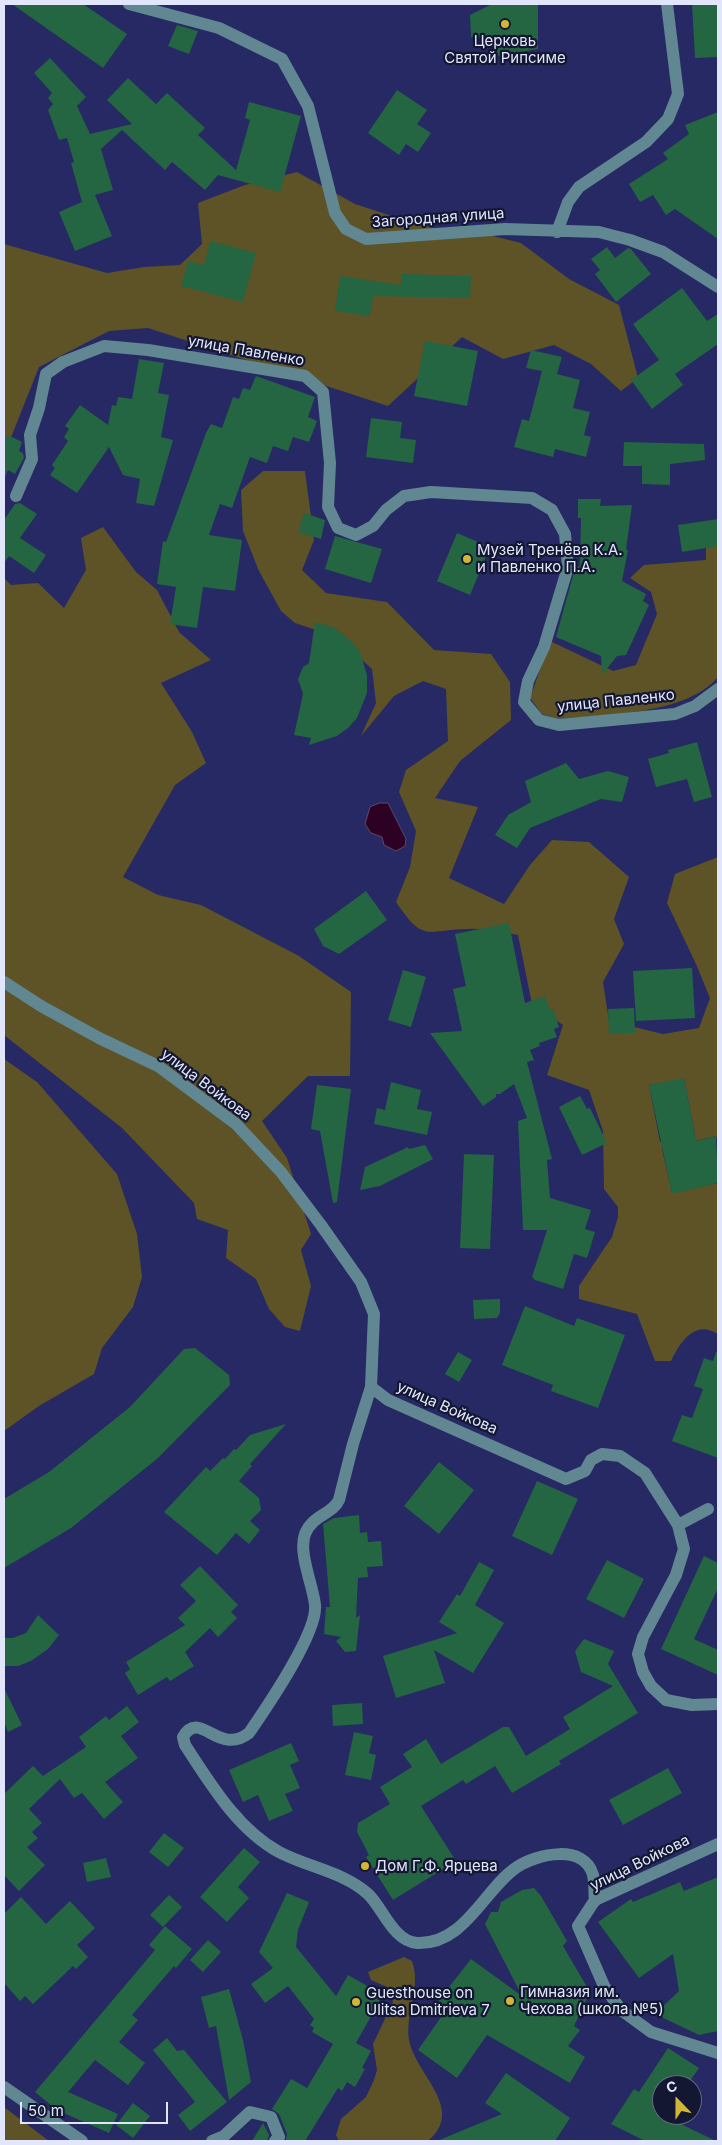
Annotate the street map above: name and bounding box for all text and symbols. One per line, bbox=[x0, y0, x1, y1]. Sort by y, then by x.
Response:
marker: Церковь Святой Рипсиме bbox=[499, 18, 511, 30]
place label: Церковь Святой Рипсиме bbox=[444, 32, 566, 67]
street label: Загородная улица bbox=[371, 204, 505, 232]
street label: улица Павленко bbox=[186, 332, 306, 370]
place label: Музей Тренёва К.А. и Павленко П.А. bbox=[477, 541, 623, 576]
marker: Музей Тренёва К.А. и Павленко П.А. bbox=[461, 553, 473, 565]
street label: улица Павленко bbox=[556, 686, 676, 716]
street label: улица Войкова bbox=[157, 1045, 255, 1125]
street label: улица Войкова bbox=[394, 1378, 500, 1438]
street label: улица Войкова bbox=[587, 1831, 693, 1895]
place label: Дом Г.Ф. Ярцева bbox=[375, 1857, 498, 1875]
marker: Дом Г.Ф. Ярцева bbox=[359, 1860, 371, 1872]
place label: Гимназия им. Чехова (школа №5) bbox=[520, 1983, 664, 2018]
place label: Guesthouse on Ulitsa Dmitrieva 7 bbox=[366, 1984, 490, 2019]
marker: Гимназия им. Чехова (школа №5) bbox=[504, 1995, 516, 2007]
marker: Guesthouse on Ulitsa Dmitrieva 7 bbox=[350, 1996, 362, 2008]
north arrow bbox=[652, 2075, 702, 2125]
text: С bbox=[664, 2077, 680, 2096]
scale bar bbox=[22, 2092, 170, 2124]
text: 50 m bbox=[28, 2101, 64, 2120]

